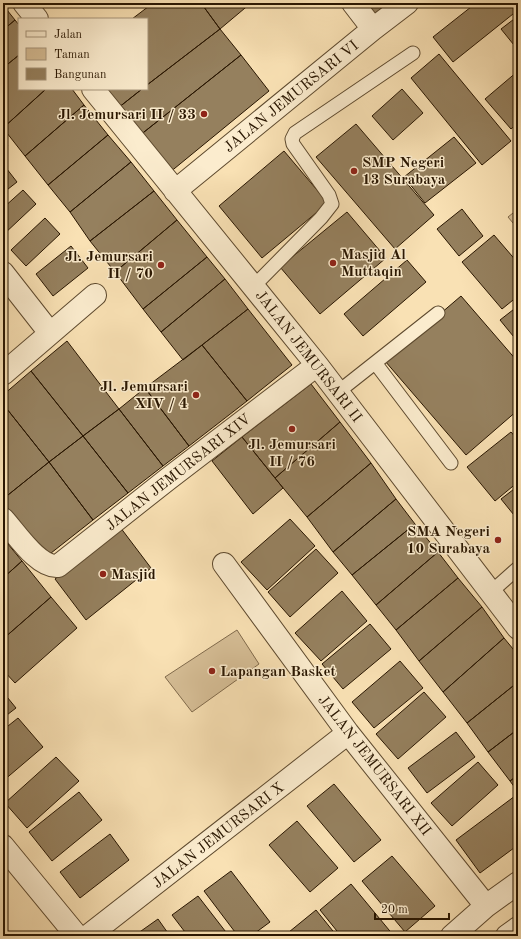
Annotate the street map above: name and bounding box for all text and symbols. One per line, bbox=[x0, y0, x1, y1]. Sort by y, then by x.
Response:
legend bbox=[18, 18, 148, 90]
text: Jalan bbox=[54, 29, 83, 41]
street label: JALAN JEMURSARI VI bbox=[222, 38, 362, 156]
text: Taman bbox=[54, 49, 90, 61]
text: Bangunan bbox=[54, 69, 107, 81]
place label: Jl. Jemursari II / 33 bbox=[58, 108, 196, 123]
marker: Jl. Jemursari II / 33 bbox=[199, 109, 209, 119]
place label: SMP Negeri 13 Surabaya bbox=[362, 156, 446, 188]
marker: SMP Negeri 13 Surabaya bbox=[349, 166, 359, 176]
place label: Masjid Al Muttaqin bbox=[341, 248, 406, 280]
place label: Jl. Jemursari II / 70 bbox=[65, 250, 153, 282]
marker: Masjid Al Muttaqin bbox=[328, 258, 338, 268]
marker: Jl. Jemursari II / 70 bbox=[156, 260, 166, 270]
street label: JALAN JEMURSARI II bbox=[252, 288, 364, 426]
place label: Jl. Jemursari XIV / 4 bbox=[100, 380, 188, 412]
marker: Jl. Jemursari XIV / 4 bbox=[191, 390, 201, 400]
street label: JALAN JEMURSARI XIV bbox=[104, 412, 255, 534]
marker: Jl. Jemursari II / 76 bbox=[287, 424, 297, 434]
place label: Jl. Jemursari II / 76 bbox=[248, 438, 336, 470]
place label: SMA Negeri 10 Surabaya bbox=[407, 525, 490, 557]
marker: SMA Negeri 10 Surabaya bbox=[493, 535, 503, 545]
place label: Masjid bbox=[111, 568, 156, 583]
marker: Masjid bbox=[98, 569, 108, 579]
place label: Lapangan Basket bbox=[220, 665, 336, 680]
marker: Lapangan Basket bbox=[207, 666, 217, 676]
street label: JALAN JEMURSARI XII bbox=[314, 693, 433, 839]
street label: JALAN JEMURSARI X bbox=[151, 780, 287, 892]
scale bar bbox=[375, 895, 449, 921]
text: 20 m bbox=[381, 904, 408, 916]

